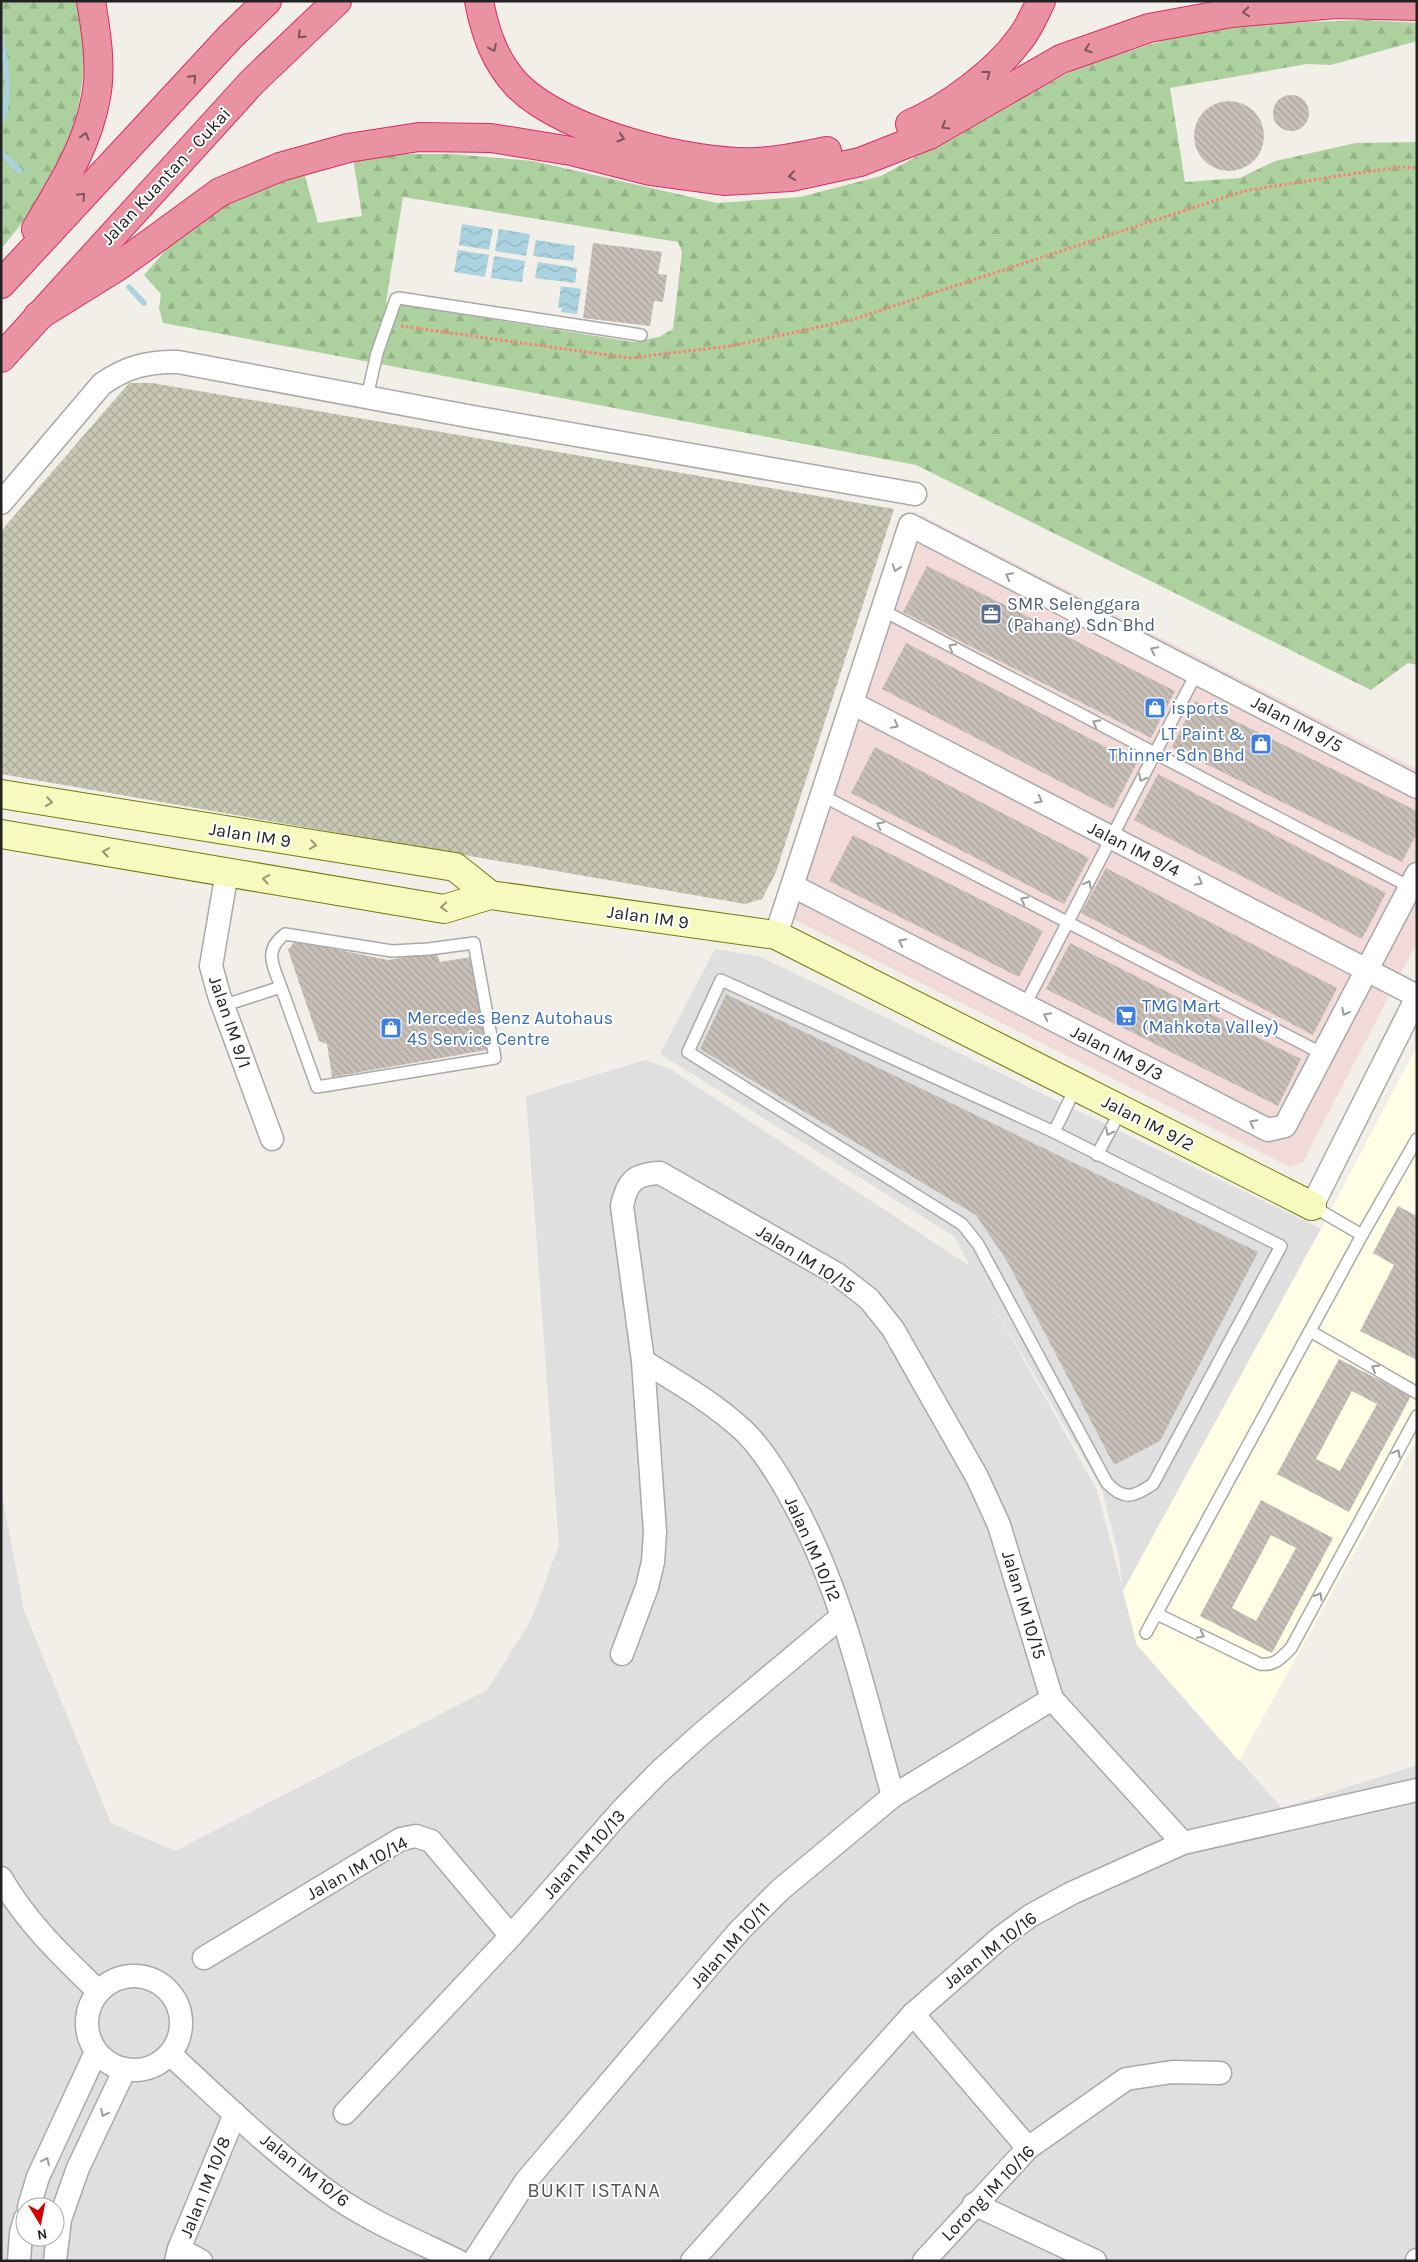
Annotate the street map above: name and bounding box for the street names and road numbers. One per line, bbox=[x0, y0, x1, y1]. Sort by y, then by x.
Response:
street label: Jalan Kuantan - Cukai bbox=[97, 103, 235, 249]
street label: Jalan IM 9/5 bbox=[1248, 691, 1346, 757]
street label: Jalan IM 9/4 bbox=[1084, 816, 1184, 882]
street label: Jalan IM 9 bbox=[208, 818, 292, 852]
street label: Jalan IM 9 bbox=[606, 900, 690, 934]
street label: Jalan IM 9/1 bbox=[204, 973, 256, 1071]
street label: Jalan IM 9/3 bbox=[1067, 1020, 1167, 1086]
street label: Jalan IM 9/2 bbox=[1098, 1090, 1198, 1156]
street label: Jalan IM 10/15 bbox=[753, 1220, 859, 1298]
street label: Jalan IM 10/12 bbox=[780, 1493, 846, 1605]
street label: Jalan IM 10/15 bbox=[997, 1548, 1051, 1662]
street label: Jalan IM 10/13 bbox=[538, 1805, 630, 1903]
street label: Jalan IM 10/14 bbox=[303, 1831, 411, 1905]
street label: Jalan IM 10/11 bbox=[686, 1897, 774, 1993]
street label: Jalan IM 10/16 bbox=[939, 1907, 1041, 1993]
street label: Jalan IM 10/6 bbox=[256, 2129, 354, 2211]
street label: Jalan IM 10/8 bbox=[175, 2133, 235, 2241]
street label: Lorong IM 10/16 bbox=[937, 2140, 1039, 2246]

